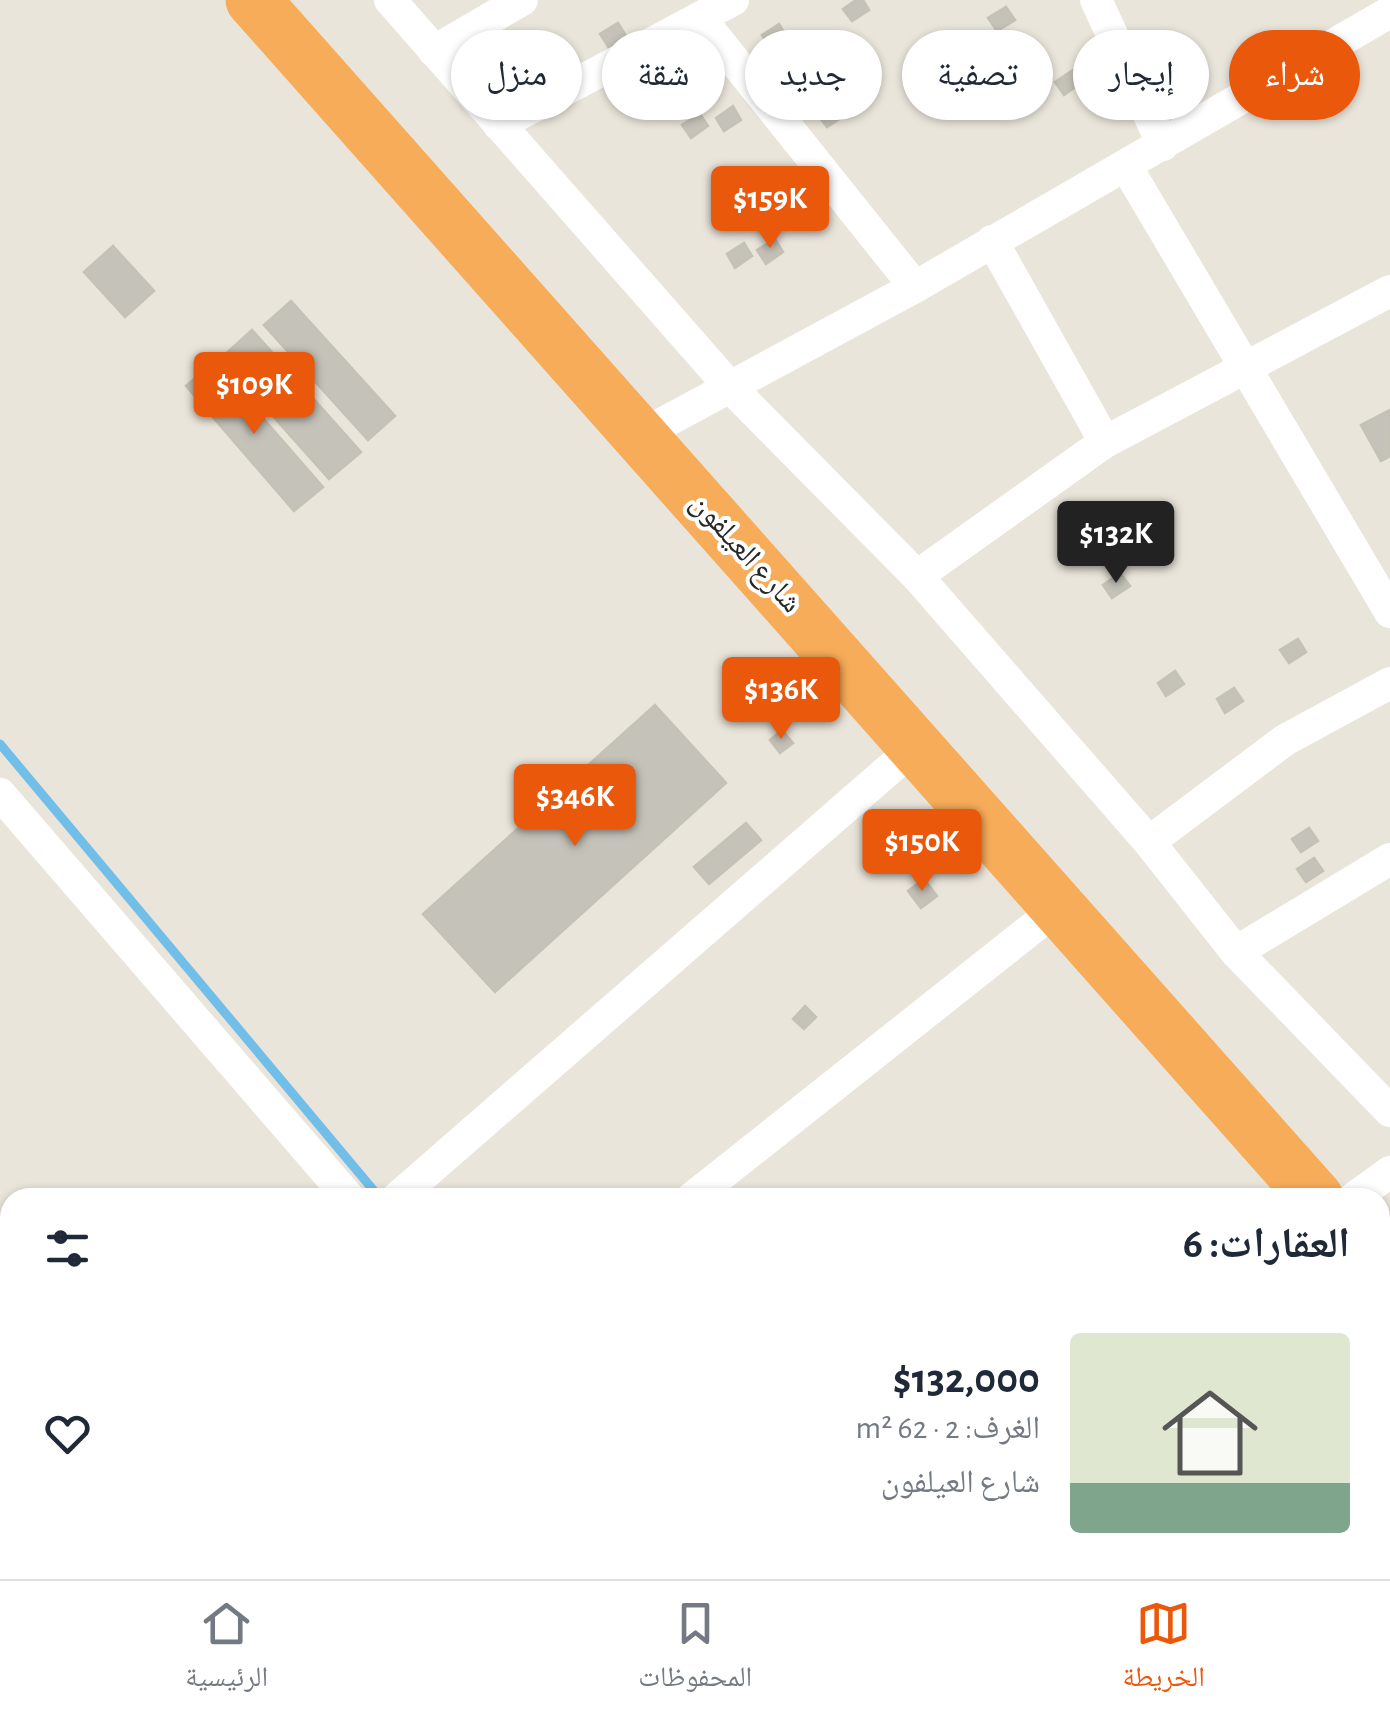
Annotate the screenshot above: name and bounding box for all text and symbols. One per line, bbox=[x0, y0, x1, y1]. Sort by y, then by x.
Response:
chip: منزل bbox=[451, 30, 582, 120]
chip: شقة bbox=[602, 30, 725, 120]
chip: جديد bbox=[745, 30, 882, 120]
chip: تصفية bbox=[902, 30, 1053, 120]
chip: إيجار bbox=[1073, 30, 1209, 120]
chip: شراء bbox=[1229, 30, 1360, 120]
pin: $159K bbox=[700, 166, 840, 251]
text: $159K bbox=[733, 182, 807, 214]
pin: $109K bbox=[184, 352, 324, 437]
text: $109K bbox=[216, 368, 292, 400]
street label: شارع العيلفون bbox=[683, 487, 807, 621]
pin: $132K bbox=[1046, 501, 1186, 586]
text: $132K bbox=[1079, 517, 1153, 549]
pin: $136K bbox=[711, 657, 851, 742]
text: $136K bbox=[744, 673, 818, 705]
pin: $346K bbox=[505, 764, 645, 849]
text: $346K bbox=[536, 780, 614, 812]
pin: $150K bbox=[852, 809, 992, 894]
text: $150K bbox=[884, 825, 960, 857]
icon: filters bbox=[40, 1221, 95, 1276]
text: العقارات: 6 bbox=[1183, 1223, 1350, 1265]
text: $132,000 bbox=[893, 1358, 1040, 1400]
icon: home bbox=[1150, 1373, 1270, 1493]
icon: heart bbox=[40, 1406, 95, 1461]
text: الغرف: 2 · 62 m² bbox=[856, 1412, 1040, 1444]
text: شارع العيلفون bbox=[881, 1466, 1040, 1498]
tab: الرئيسية bbox=[185, 1596, 268, 1704]
tab: المحفوظات bbox=[638, 1596, 752, 1704]
tab: الخريطة bbox=[1122, 1596, 1205, 1704]

